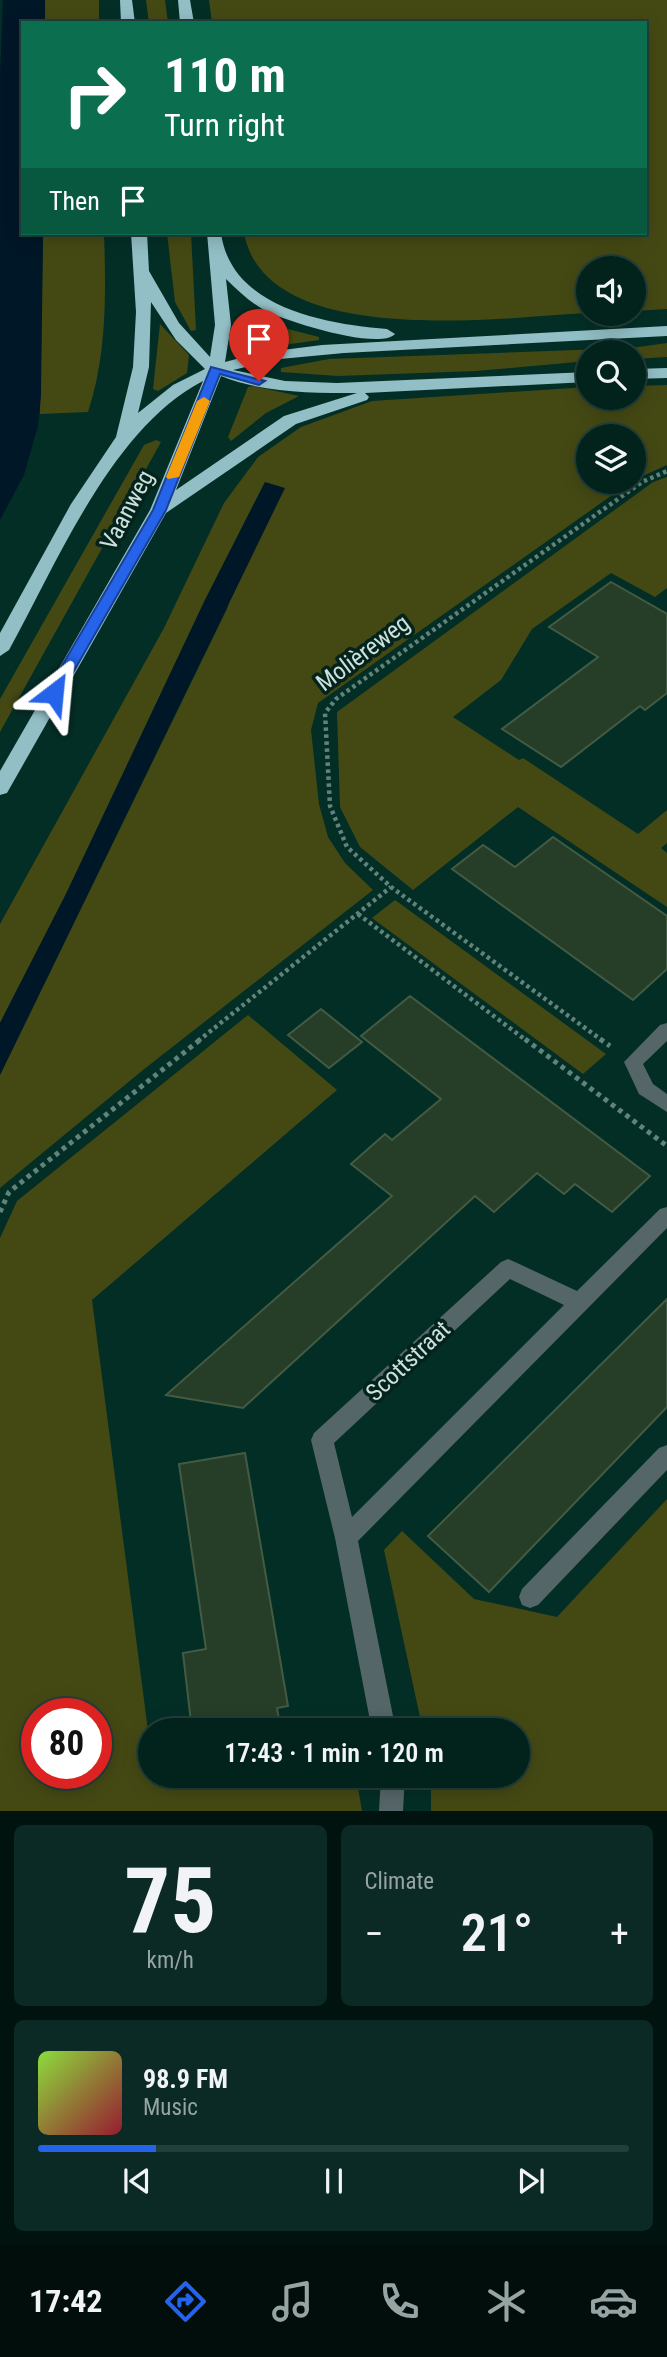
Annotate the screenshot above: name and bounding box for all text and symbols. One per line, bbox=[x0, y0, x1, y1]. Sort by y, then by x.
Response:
text: 110 m bbox=[164, 47, 286, 104]
icon: right bbox=[49, 49, 140, 140]
text: Turn right bbox=[164, 106, 285, 144]
icon: arrive bbox=[114, 182, 152, 220]
text: Then bbox=[49, 186, 100, 216]
map controls bbox=[576, 256, 646, 494]
button: sound bbox=[576, 256, 646, 326]
pin bbox=[229, 309, 289, 381]
icon: arrive bbox=[240, 320, 278, 358]
button: search bbox=[576, 340, 646, 410]
button: layers bbox=[576, 424, 646, 494]
street label: Vaanweg bbox=[94, 465, 160, 555]
street label: Molièreweg bbox=[311, 609, 415, 697]
position arrow bbox=[17, 656, 91, 730]
street label: Scottstraat bbox=[360, 1315, 456, 1407]
speed limit sign: 80 bbox=[21, 1698, 112, 1789]
text: 17:43 · 1 min · 120 m bbox=[224, 1738, 444, 1768]
text: 75 bbox=[124, 1848, 216, 1954]
text: Climate bbox=[365, 1868, 434, 1895]
text: 21° bbox=[461, 1903, 533, 1964]
text: − bbox=[365, 1912, 384, 1956]
text: + bbox=[610, 1912, 629, 1956]
text: km/h bbox=[147, 1947, 194, 1974]
text: 98.9 FM bbox=[143, 2064, 228, 2094]
text: Music bbox=[143, 2094, 198, 2121]
icon: previous bbox=[118, 2162, 156, 2200]
icon: pause bbox=[315, 2162, 353, 2200]
icon: next bbox=[512, 2162, 550, 2200]
icon: directions bbox=[161, 2277, 210, 2326]
icon: music bbox=[268, 2277, 317, 2326]
icon: phone bbox=[375, 2277, 424, 2326]
icon: climate bbox=[482, 2277, 531, 2326]
icon: car bbox=[589, 2277, 638, 2326]
text: 17:42 bbox=[29, 2282, 102, 2320]

